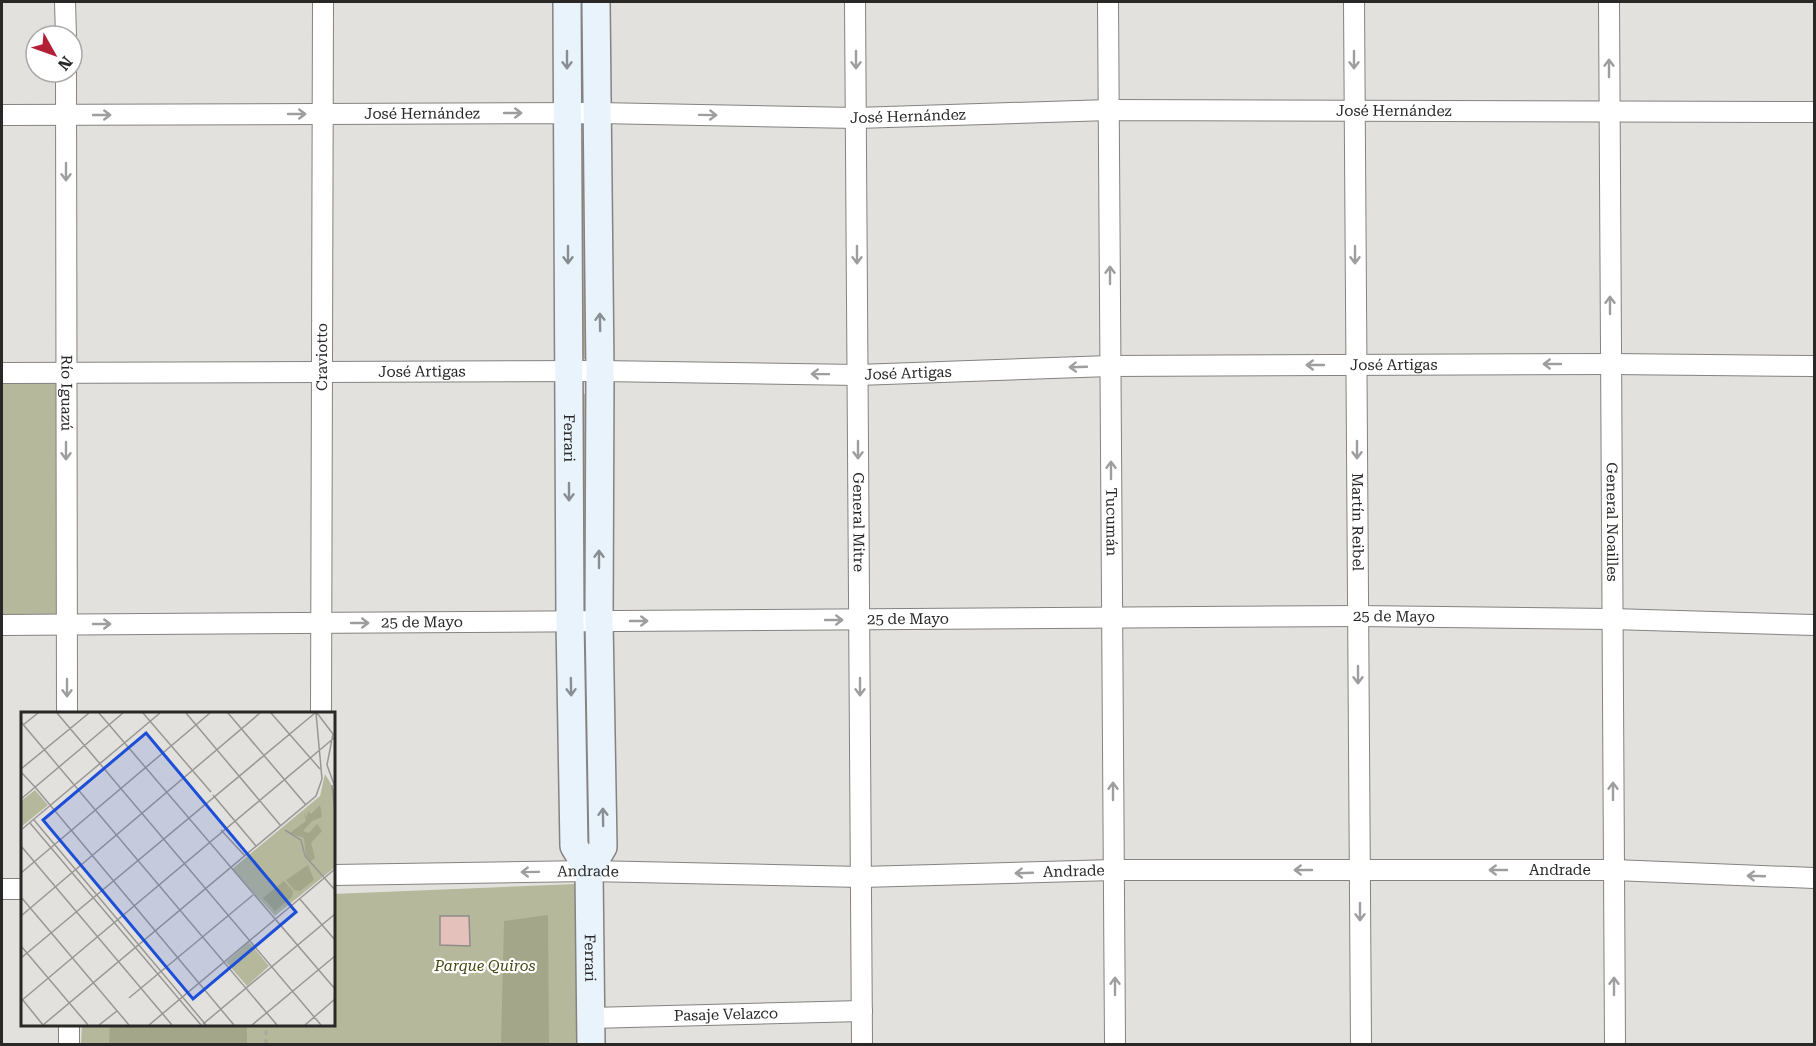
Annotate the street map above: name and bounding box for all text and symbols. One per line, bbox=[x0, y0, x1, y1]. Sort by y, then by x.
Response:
north arrow bbox=[24, 24, 84, 84]
one-way arrow bbox=[561, 49, 573, 69]
one-way arrow bbox=[850, 49, 861, 69]
one-way arrow bbox=[1348, 49, 1360, 69]
text: N bbox=[54, 52, 76, 74]
one-way arrow bbox=[1603, 59, 1615, 79]
street label: José Hernández bbox=[1336, 102, 1452, 120]
street label: José Hernández bbox=[364, 104, 480, 123]
street label: José Hernández bbox=[850, 106, 966, 127]
one-way arrow bbox=[502, 107, 522, 119]
one-way arrow bbox=[286, 108, 306, 119]
one-way arrow bbox=[91, 109, 111, 121]
one-way arrow bbox=[697, 109, 717, 121]
one-way arrow bbox=[60, 162, 72, 182]
one-way arrow bbox=[562, 244, 574, 264]
one-way arrow bbox=[851, 244, 863, 264]
one-way arrow bbox=[1349, 244, 1361, 264]
one-way arrow bbox=[1104, 266, 1116, 286]
one-way arrow bbox=[1604, 296, 1616, 316]
one-way arrow bbox=[594, 312, 606, 332]
street label: Craviotto bbox=[313, 323, 331, 391]
street label: Río Iguazú bbox=[57, 355, 76, 432]
street label: José Artigas bbox=[1350, 356, 1438, 374]
one-way arrow bbox=[1543, 358, 1563, 370]
one-way arrow bbox=[1306, 359, 1326, 371]
street label: José Artigas bbox=[378, 362, 466, 381]
one-way arrow bbox=[1069, 362, 1089, 373]
street label: José Artigas bbox=[864, 363, 952, 384]
one-way arrow bbox=[811, 368, 831, 380]
street label: Ferrari bbox=[560, 414, 578, 462]
one-way arrow bbox=[852, 439, 864, 459]
one-way arrow bbox=[1351, 439, 1362, 459]
one-way arrow bbox=[60, 441, 72, 461]
one-way arrow bbox=[1105, 461, 1117, 481]
street label: General Noailles bbox=[1603, 462, 1621, 582]
street label: General Mitre bbox=[849, 472, 868, 572]
street label: Martín Reibel bbox=[1348, 473, 1367, 572]
one-way arrow bbox=[563, 481, 575, 501]
street label: Tucumán bbox=[1102, 488, 1121, 557]
one-way arrow bbox=[593, 549, 605, 569]
street label: 25 de Mayo bbox=[1353, 607, 1435, 626]
street label: 25 de Mayo bbox=[867, 610, 949, 628]
street label: 25 de Mayo bbox=[381, 613, 463, 631]
one-way arrow bbox=[823, 614, 843, 626]
one-way arrow bbox=[628, 615, 648, 627]
one-way arrow bbox=[349, 617, 369, 628]
one-way arrow bbox=[91, 618, 111, 630]
one-way arrow bbox=[1352, 664, 1364, 684]
one-way arrow bbox=[565, 676, 577, 696]
one-way arrow bbox=[854, 676, 866, 696]
one-way arrow bbox=[61, 678, 73, 698]
inset map bbox=[21, 712, 334, 1025]
one-way arrow bbox=[1107, 782, 1119, 802]
one-way arrow bbox=[1607, 782, 1619, 802]
one-way arrow bbox=[597, 807, 609, 827]
street label: Andrade bbox=[1043, 861, 1105, 881]
street label: Andrade bbox=[1529, 861, 1591, 879]
street label: Andrade bbox=[557, 862, 619, 881]
one-way arrow bbox=[1294, 864, 1314, 876]
one-way arrow bbox=[1489, 864, 1509, 876]
one-way arrow bbox=[521, 866, 541, 878]
one-way arrow bbox=[1015, 867, 1035, 878]
one-way arrow bbox=[1747, 870, 1767, 881]
one-way arrow bbox=[1354, 901, 1366, 921]
street label: Ferrari bbox=[581, 934, 599, 982]
park label: Parque Quiros bbox=[433, 957, 536, 975]
one-way arrow bbox=[1109, 977, 1120, 997]
one-way arrow bbox=[1608, 977, 1620, 997]
street label: Pasaje Velazco bbox=[674, 1004, 778, 1025]

